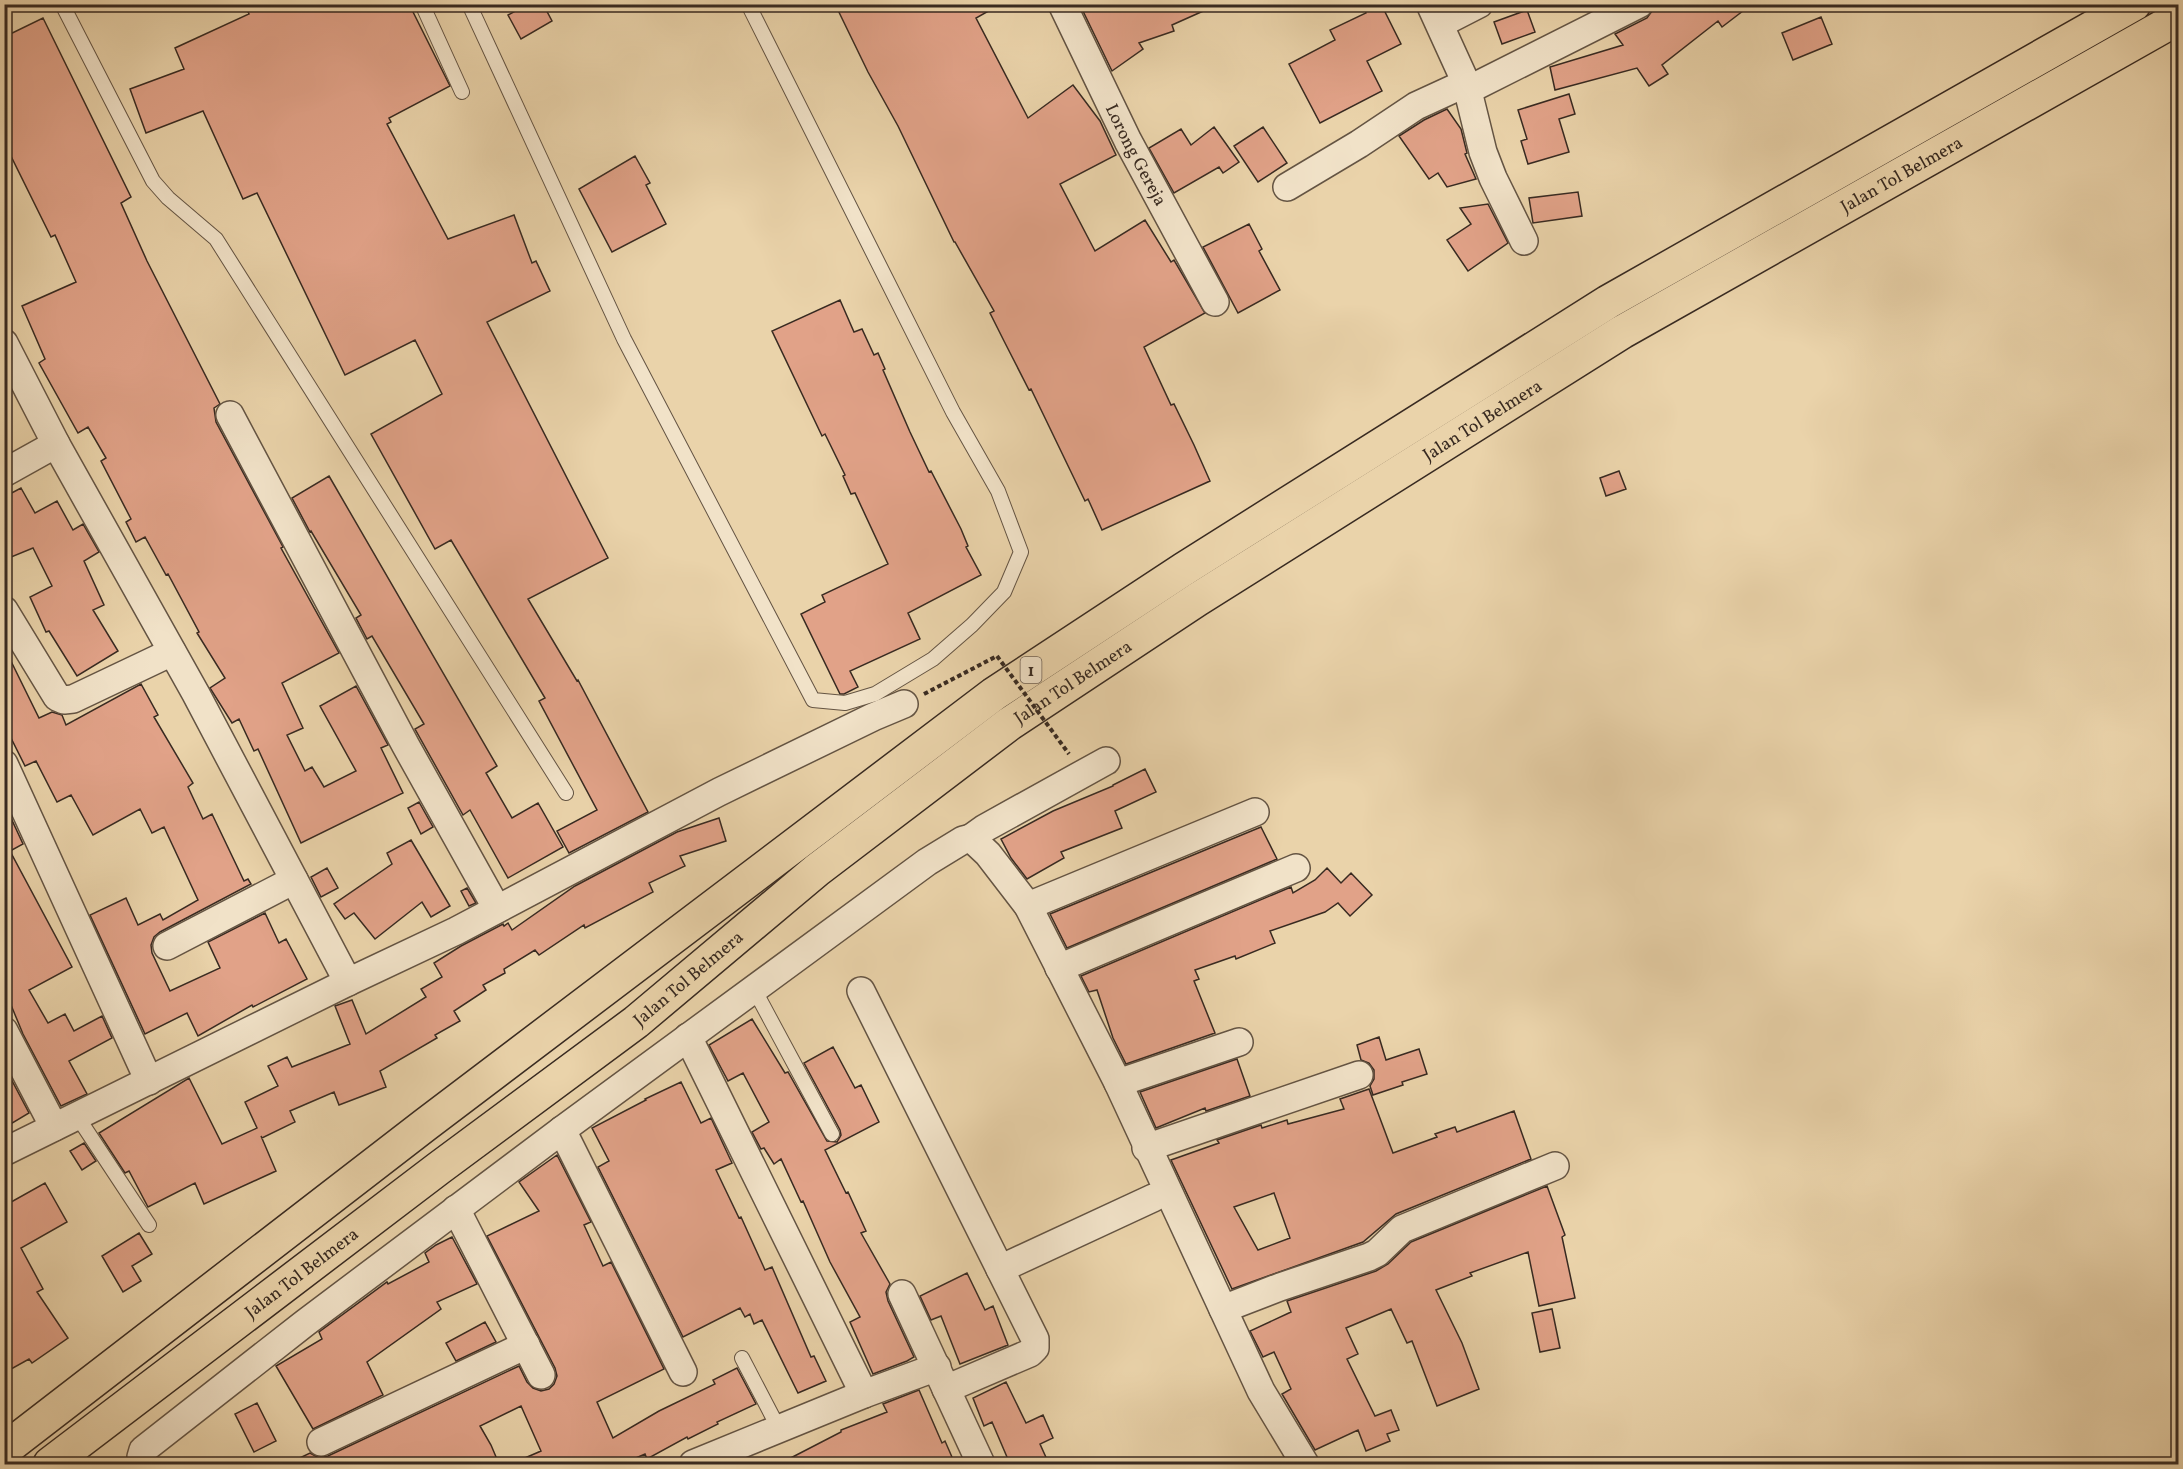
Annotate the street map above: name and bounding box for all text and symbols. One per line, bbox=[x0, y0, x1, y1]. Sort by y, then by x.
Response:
street label: Lorong Gereja bbox=[1098, 100, 1172, 211]
street label: Jalan Tol Belmera bbox=[1836, 131, 1968, 220]
street label: Jalan Tol Belmera bbox=[1418, 374, 1548, 468]
street label: Jalan Tol Belmera bbox=[1010, 635, 1138, 731]
road number: 1 bbox=[1020, 657, 1042, 683]
street label: Jalan Tol Belmera bbox=[629, 926, 750, 1033]
street label: Jalan Tol Belmera bbox=[240, 1222, 364, 1325]

